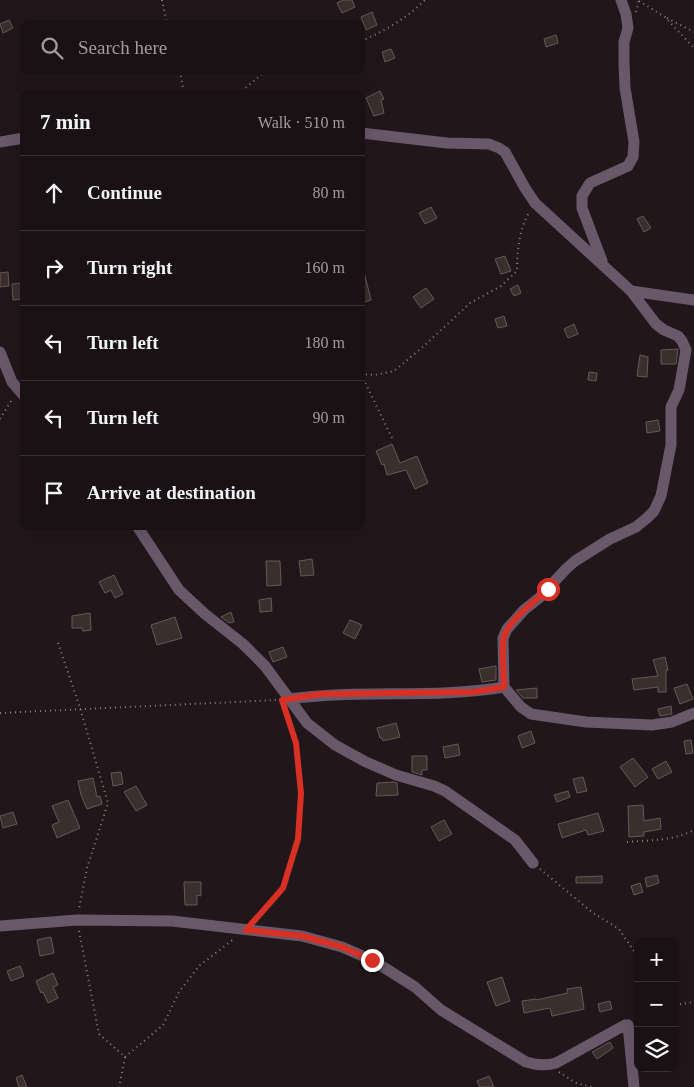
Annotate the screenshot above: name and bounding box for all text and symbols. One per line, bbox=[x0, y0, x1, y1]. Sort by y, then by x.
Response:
search box bbox=[20, 20, 365, 75]
icon: search bbox=[38, 34, 66, 62]
text: Search here bbox=[78, 37, 167, 58]
text: 7 min bbox=[40, 110, 91, 134]
text: Walk · 510 m bbox=[258, 114, 345, 131]
icon: ahead bbox=[40, 179, 68, 207]
text: Continue bbox=[87, 182, 162, 203]
text: 80 m bbox=[313, 184, 345, 201]
icon: right bbox=[40, 254, 68, 282]
text: Turn right bbox=[87, 257, 172, 278]
text: 160 m bbox=[305, 259, 345, 276]
icon: left bbox=[40, 329, 68, 357]
text: Turn left bbox=[87, 332, 159, 353]
text: 180 m bbox=[305, 334, 345, 351]
icon: left bbox=[40, 404, 68, 432]
text: Turn left bbox=[87, 407, 159, 428]
text: 90 m bbox=[313, 409, 345, 426]
icon: arrive bbox=[40, 479, 68, 507]
text: Arrive at destination bbox=[87, 482, 256, 503]
route start bbox=[537, 578, 560, 601]
map controls bbox=[634, 937, 679, 1072]
button: + bbox=[634, 937, 679, 982]
route end bbox=[361, 949, 384, 972]
button: − bbox=[634, 982, 679, 1027]
button: layers bbox=[634, 1027, 679, 1072]

